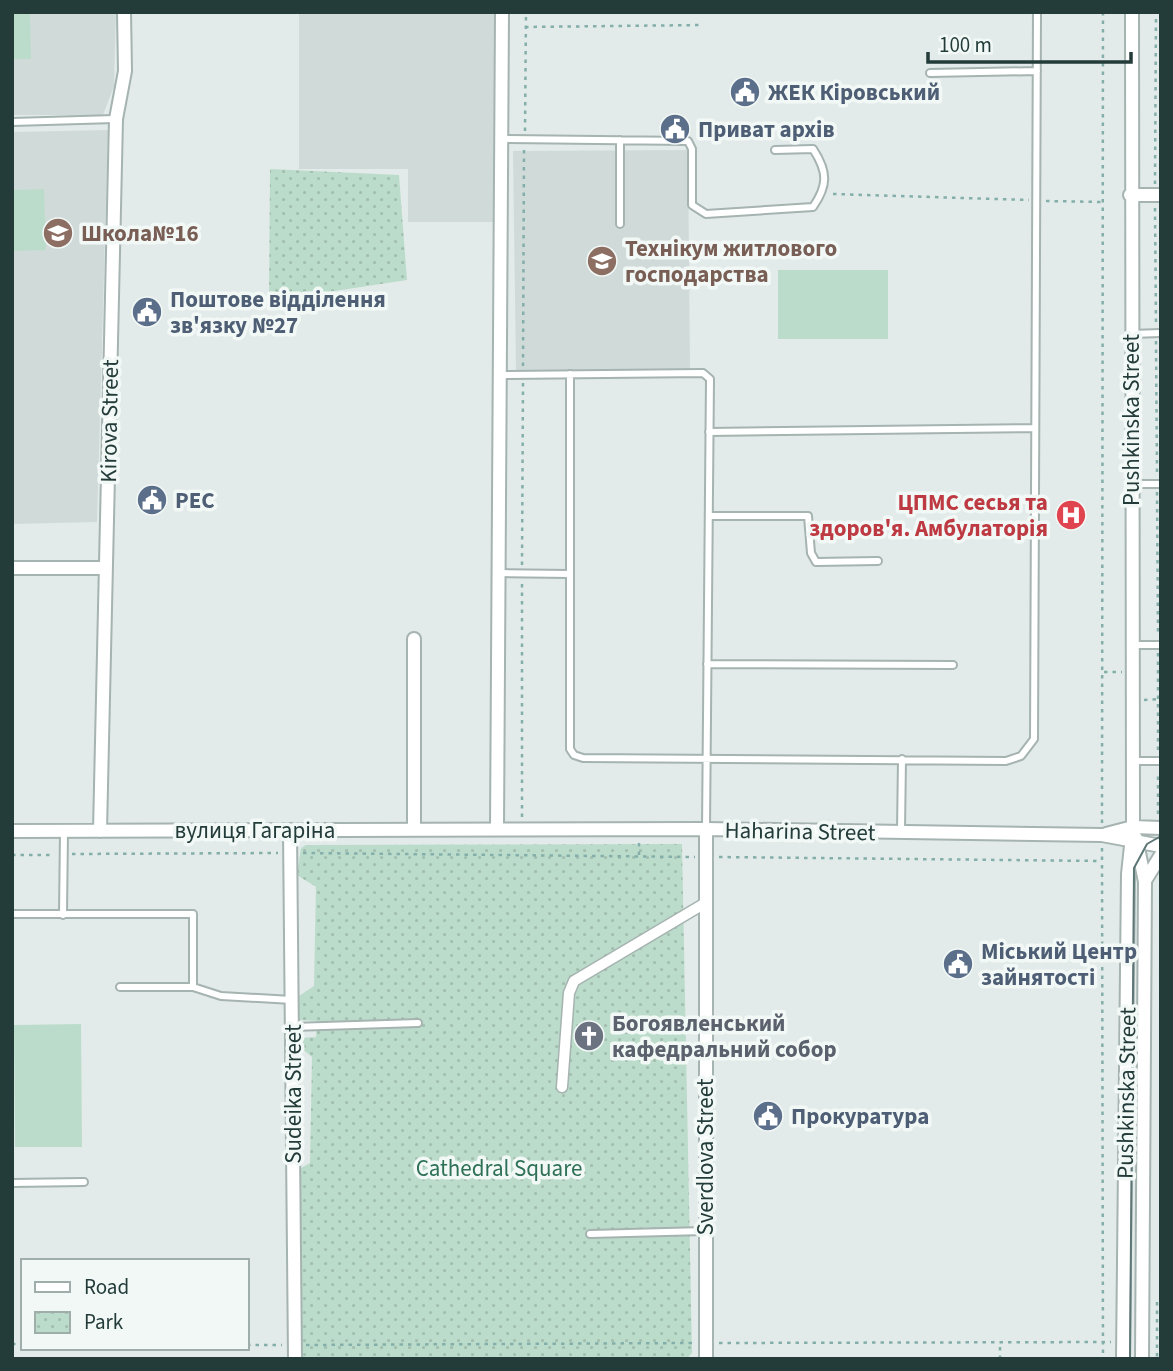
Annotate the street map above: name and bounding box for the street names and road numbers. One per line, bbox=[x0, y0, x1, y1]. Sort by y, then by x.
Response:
street label: Pushkinska Street bbox=[1115, 334, 1148, 506]
street label: Kirova Street bbox=[92, 359, 127, 483]
street label: вулиця Гагаріна bbox=[175, 814, 335, 847]
street label: Haharina Street bbox=[724, 814, 876, 849]
street label: Pushkinska Street bbox=[1109, 1007, 1145, 1179]
street label: Sudeika Street bbox=[277, 1024, 310, 1164]
street label: Sverdlova Street bbox=[689, 1078, 722, 1236]

